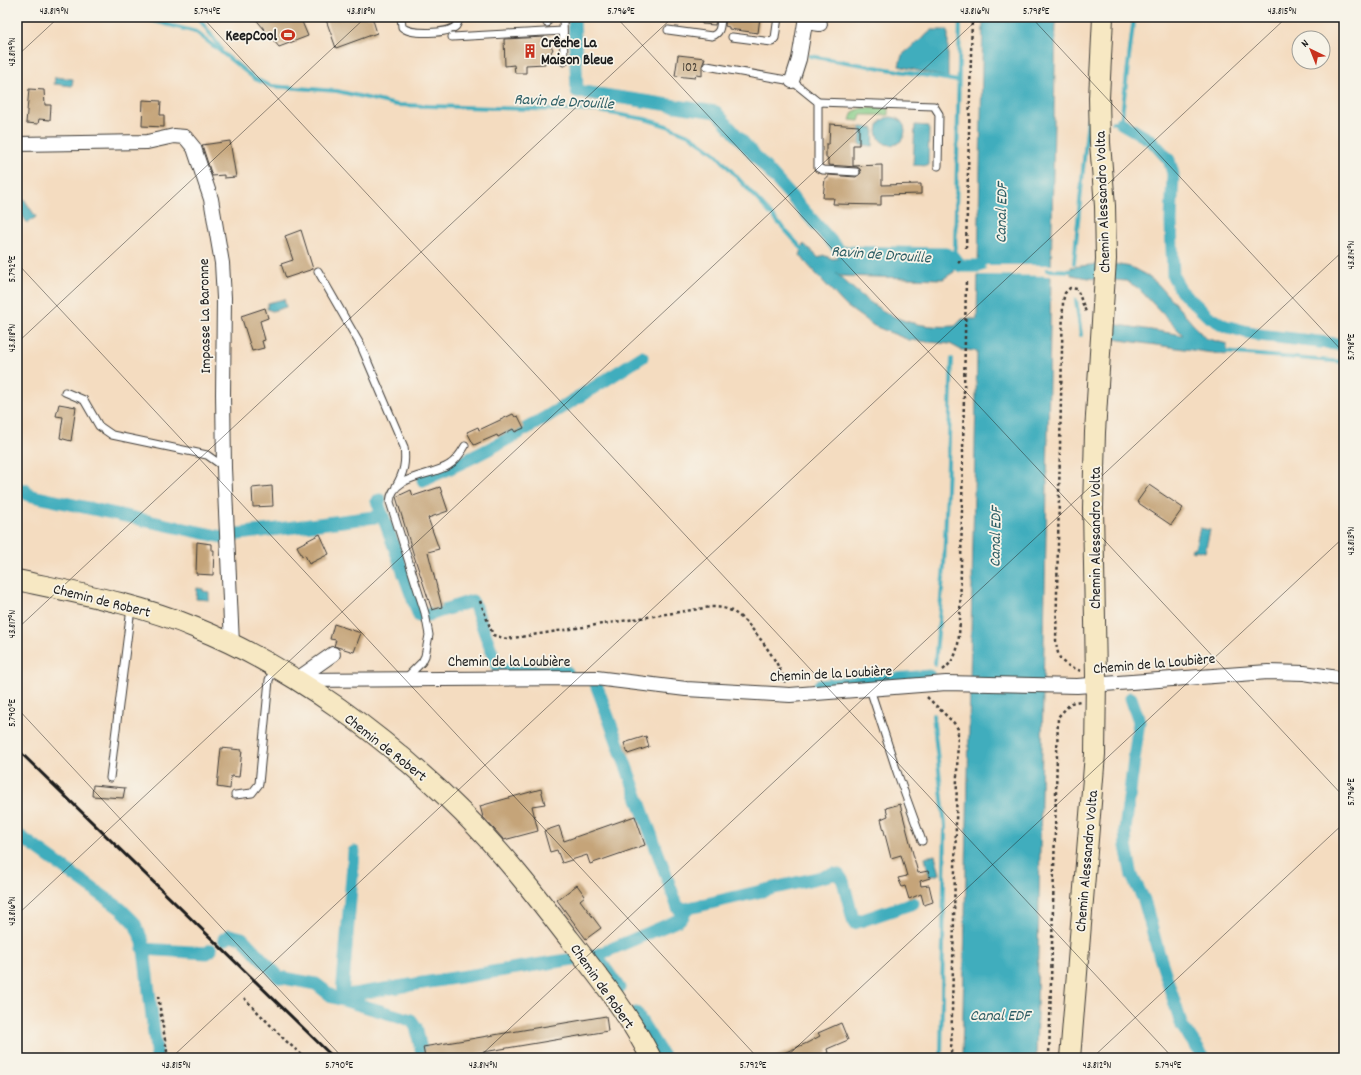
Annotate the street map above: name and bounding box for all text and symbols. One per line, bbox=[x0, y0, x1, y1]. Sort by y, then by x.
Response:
text: 43.819°N bbox=[39, 5, 69, 19]
text: 5.794°E bbox=[194, 5, 221, 19]
text: 43.818°N bbox=[347, 5, 375, 19]
text: 5.796°E bbox=[607, 5, 635, 19]
text: 43.816°N bbox=[960, 5, 990, 19]
text: 5.798°E bbox=[1023, 5, 1050, 19]
text: 43.815°N bbox=[1267, 5, 1297, 19]
place label: KeepCool bbox=[226, 26, 277, 48]
sports icon: KeepCool bbox=[280, 27, 296, 43]
north arrow bbox=[1291, 30, 1331, 70]
place label: Crêche La Maison Bleue bbox=[541, 33, 614, 72]
text: N bbox=[1298, 36, 1313, 52]
text: 43.819°N bbox=[6, 37, 20, 67]
building icon: Crêche La Maison Bleue bbox=[522, 43, 538, 59]
house number: 102 bbox=[682, 59, 698, 78]
water label: Ravin de Drouille bbox=[513, 88, 615, 117]
street label: Chemin Alessandro Volta bbox=[1090, 130, 1117, 273]
water label: Canal EDF bbox=[990, 180, 1015, 243]
water label: Ravin de Drouille bbox=[830, 241, 932, 271]
text: 43.814°N bbox=[1345, 241, 1359, 269]
text: 5.792°E bbox=[6, 255, 20, 282]
street label: Impasse La Baronne bbox=[194, 258, 218, 374]
text: 43.818°N bbox=[6, 324, 20, 352]
text: 5.798°E bbox=[1345, 333, 1359, 360]
street label: Chemin Alessandro Volta bbox=[1086, 466, 1108, 609]
water label: Canal EDF bbox=[984, 504, 1009, 567]
text: 43.813°N bbox=[1345, 526, 1359, 556]
street label: Chemin de Robert bbox=[51, 579, 153, 625]
text: 43.817°N bbox=[6, 610, 20, 638]
street label: Chemin de la Loubière bbox=[1092, 649, 1217, 681]
street label: Chemin de la Loubière bbox=[448, 652, 571, 674]
street label: Chemin de la Loubière bbox=[769, 661, 893, 689]
text: 5.790°E bbox=[6, 699, 20, 727]
street label: Chemin de Robert bbox=[339, 709, 431, 788]
text: 5.796°E bbox=[1345, 778, 1359, 806]
street label: Chemin Alessandro Volta bbox=[1071, 789, 1105, 933]
text: 43.816°N bbox=[6, 896, 20, 926]
street label: Chemin de Robert bbox=[564, 940, 639, 1035]
water label: Canal EDF bbox=[970, 1005, 1033, 1028]
text: 43.815°N bbox=[161, 1059, 191, 1073]
text: 5.790°E bbox=[325, 1059, 353, 1073]
text: 43.814°N bbox=[469, 1059, 497, 1073]
text: 5.792°E bbox=[740, 1059, 767, 1073]
text: 43.812°N bbox=[1083, 1059, 1112, 1073]
text: 5.794°E bbox=[1155, 1059, 1182, 1073]

